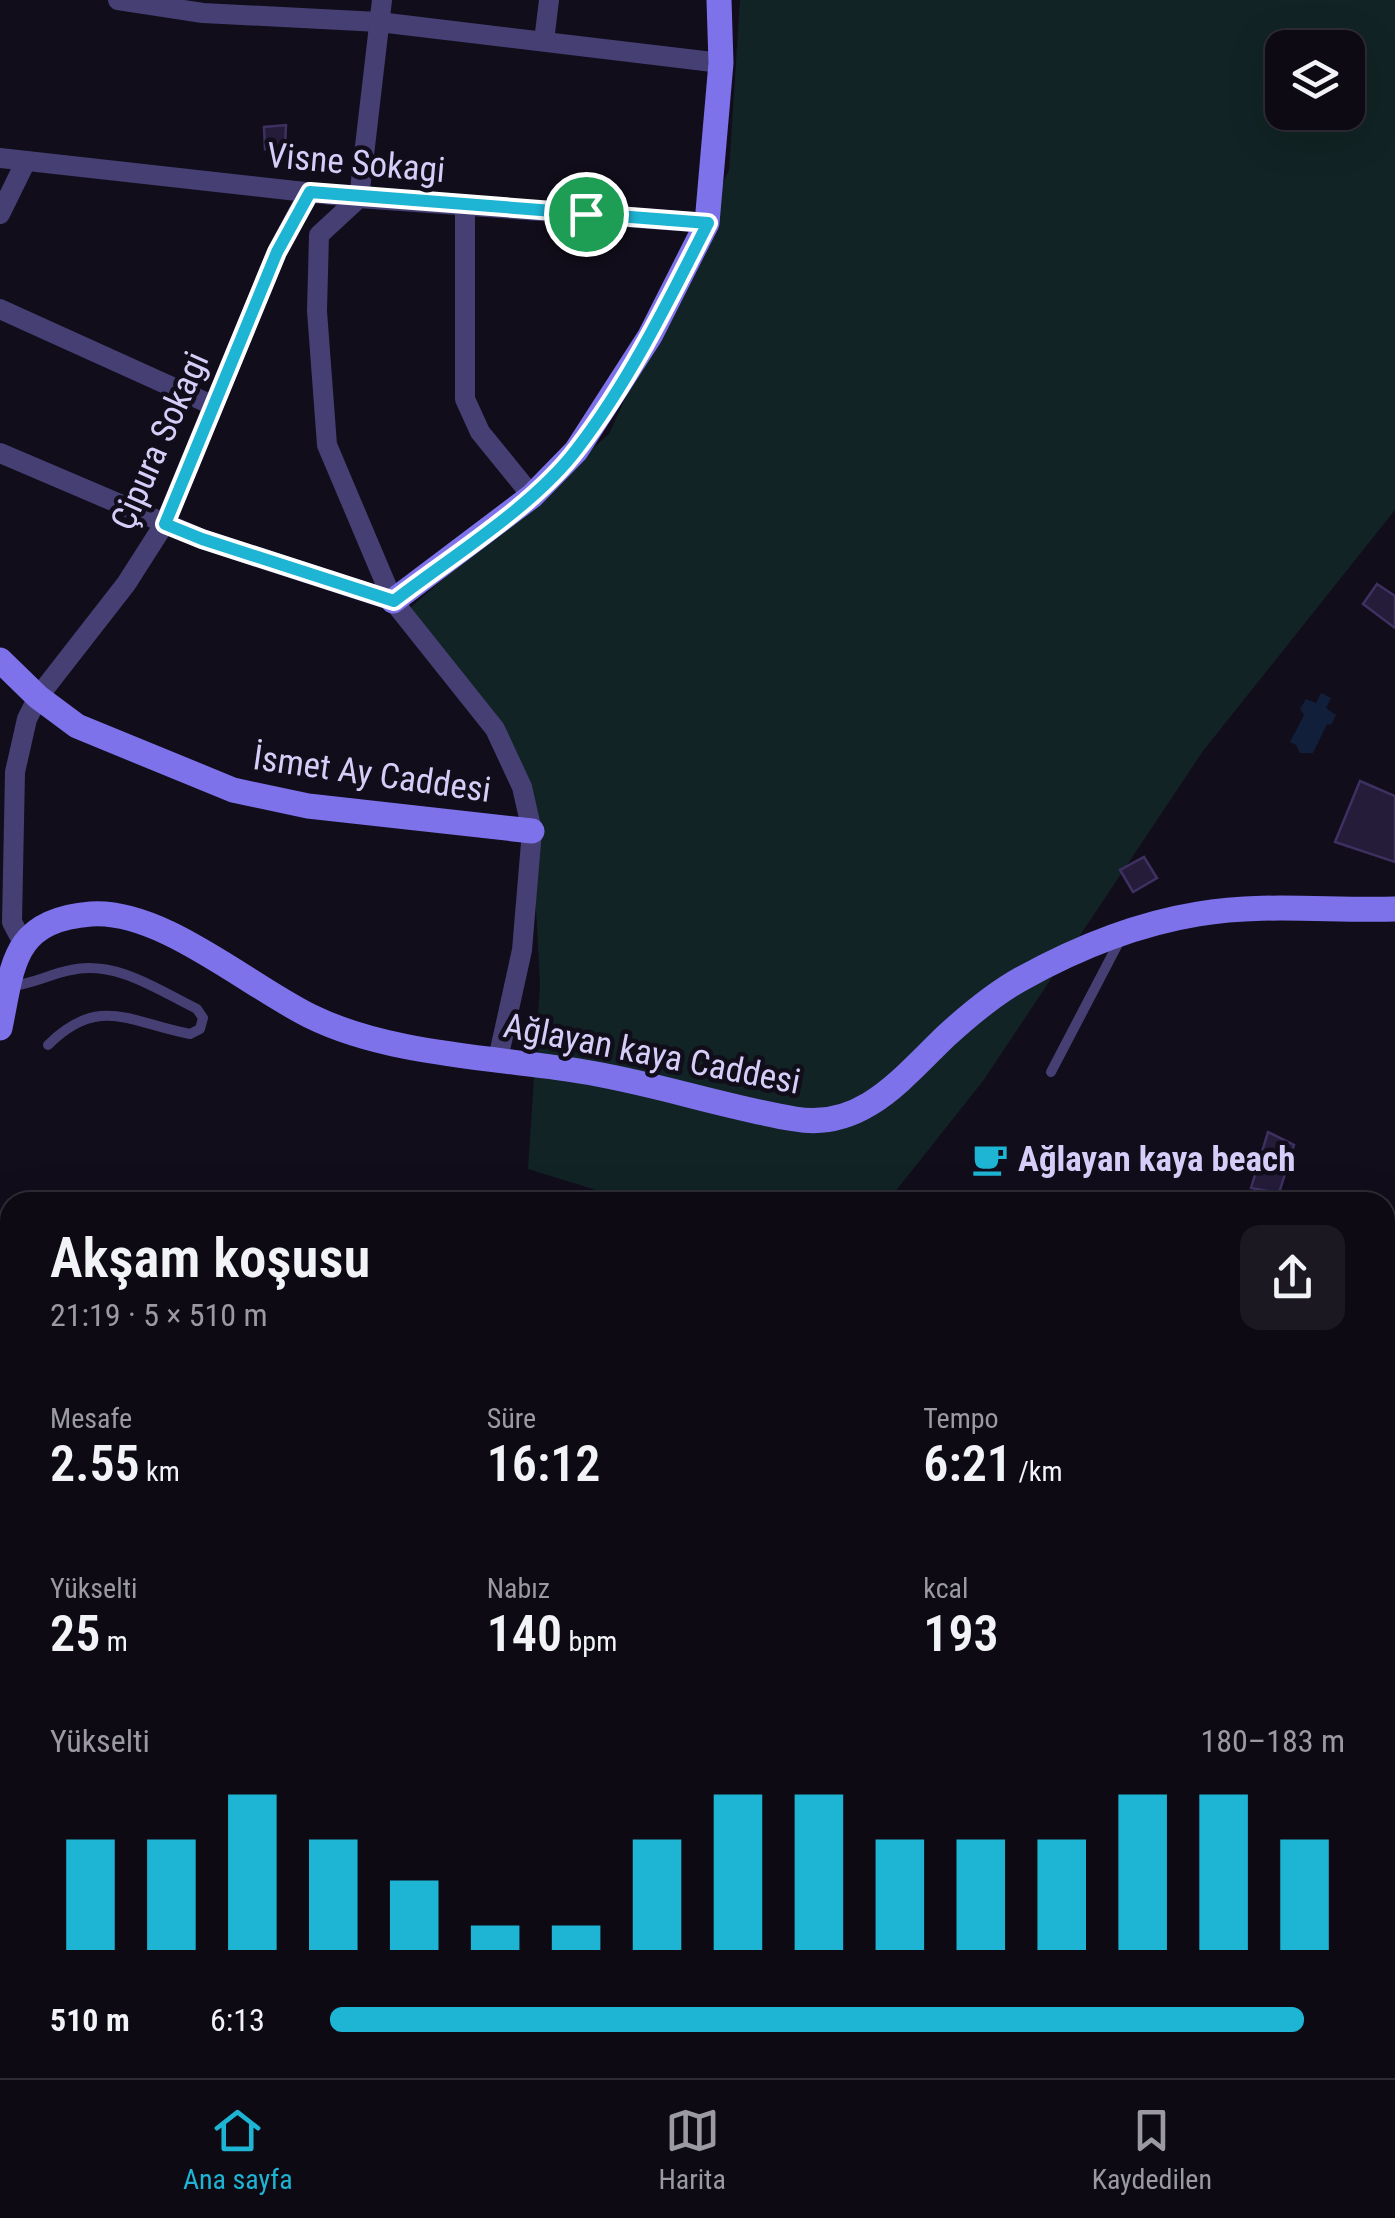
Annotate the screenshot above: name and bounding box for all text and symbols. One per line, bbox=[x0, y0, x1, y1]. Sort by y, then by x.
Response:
map controls bbox=[1265, 30, 1365, 130]
button: layers bbox=[1265, 30, 1365, 130]
street label: Visne Sokagi bbox=[265, 135, 447, 191]
pin bbox=[544, 172, 629, 257]
icon: arrive bbox=[559, 187, 614, 242]
street label: Çipura Sokagi bbox=[103, 346, 217, 536]
street label: İsmet Ay Caddesi bbox=[251, 737, 493, 811]
street label: Ağlayan kaya Caddesi bbox=[500, 1005, 804, 1103]
place label: Ağlayan kaya beach bbox=[1018, 1139, 1295, 1180]
cafe icon: Ağlayan kaya beach bbox=[971, 1140, 1009, 1178]
button: share bbox=[1240, 1225, 1345, 1330]
text: Akşam koşusu bbox=[50, 1226, 370, 1290]
text: 21:19 · 5 × 510 m bbox=[50, 1296, 268, 1334]
text: Mesafe bbox=[50, 1402, 132, 1435]
text: Süre bbox=[487, 1402, 536, 1435]
text: Tempo bbox=[923, 1402, 999, 1435]
text: 2.55 bbox=[50, 1435, 140, 1493]
text: 16:12 bbox=[487, 1435, 600, 1493]
text: 6:21 bbox=[923, 1435, 1012, 1493]
text: km bbox=[140, 1455, 180, 1488]
text: /km bbox=[1012, 1455, 1063, 1488]
text: Yükselti bbox=[50, 1572, 137, 1605]
text: Nabız bbox=[487, 1572, 550, 1605]
text: kcal bbox=[923, 1572, 968, 1605]
text: 25 bbox=[50, 1605, 100, 1663]
text: 140 bbox=[487, 1605, 562, 1663]
text: 193 bbox=[923, 1605, 999, 1663]
text: m bbox=[100, 1625, 128, 1658]
text: bpm bbox=[562, 1625, 617, 1658]
text: Yükselti bbox=[50, 1722, 150, 1760]
text: 180–183 m bbox=[1200, 1722, 1345, 1760]
text: 510 m bbox=[50, 2001, 130, 2039]
text: 6:13 bbox=[210, 2001, 265, 2039]
tab: Ana sayfa bbox=[183, 2103, 293, 2196]
tab: Harita bbox=[658, 2103, 726, 2196]
tab: Kaydedilen bbox=[1092, 2103, 1212, 2196]

